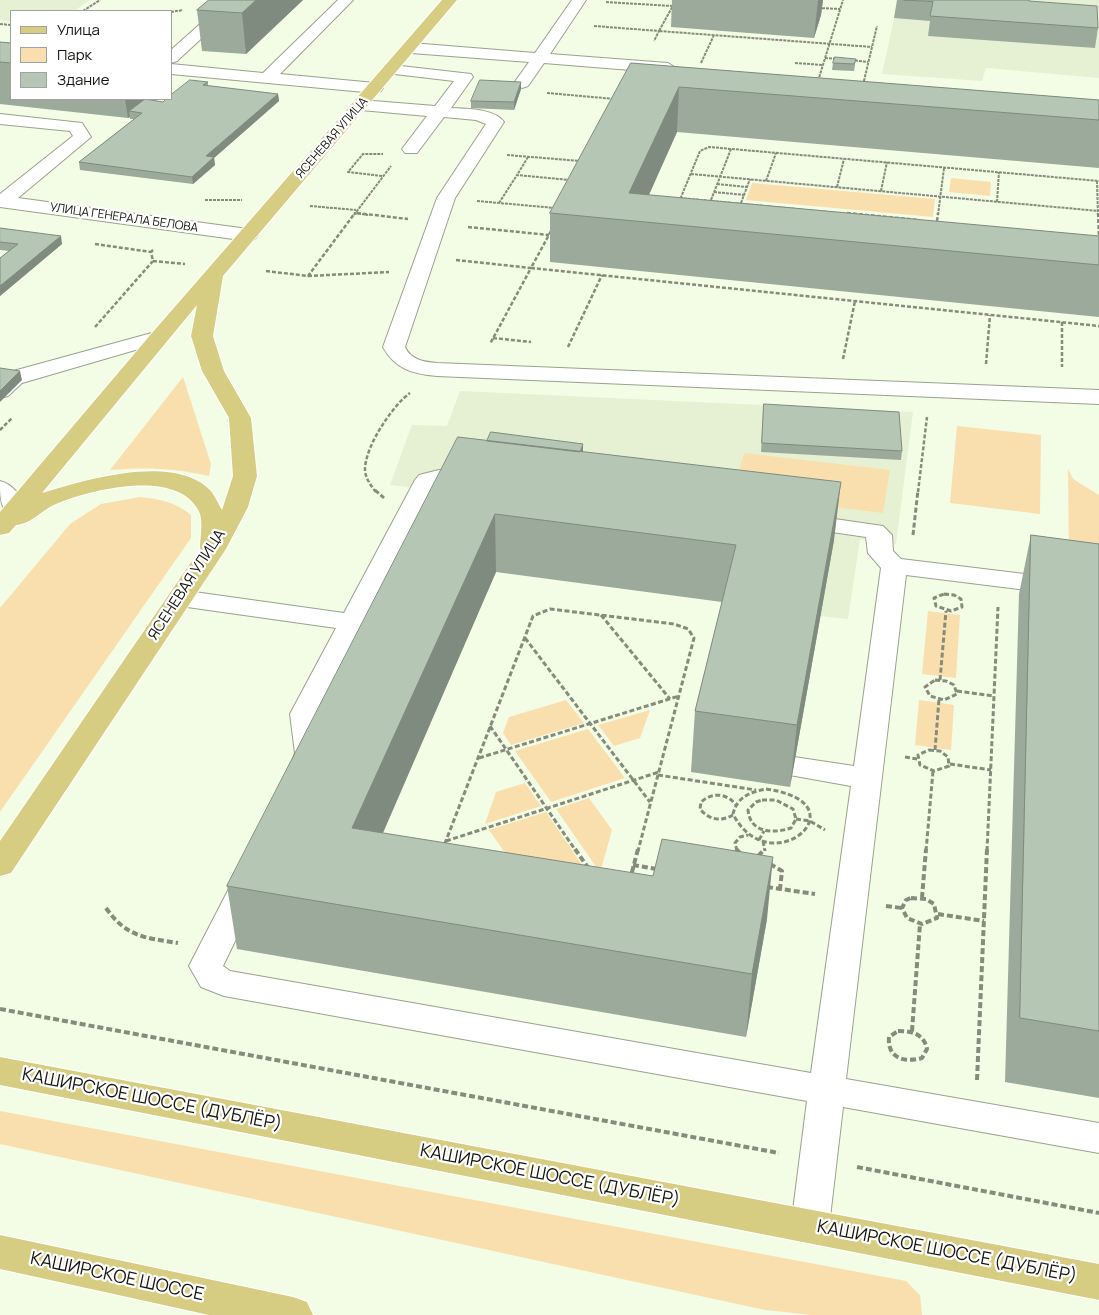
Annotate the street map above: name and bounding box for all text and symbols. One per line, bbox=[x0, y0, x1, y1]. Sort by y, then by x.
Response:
legend bbox=[10, 10, 172, 100]
text: Улица bbox=[57, 19, 100, 40]
text: Парк bbox=[57, 44, 92, 65]
text: Здание bbox=[57, 69, 109, 90]
street label: ЯСЕНЕВАЯ УЛИЦА bbox=[293, 95, 371, 181]
street label: УЛИЦА ГЕНЕРАЛА БЕЛОВА bbox=[49, 200, 199, 236]
street label: ЯСЕНЕВАЯ УЛИЦА bbox=[145, 526, 229, 644]
street label: КАШИРСКОЕ ШОССЕ (ДУБЛЁР) bbox=[20, 1064, 284, 1136]
street label: КАШИРСКОЕ ШОССЕ (ДУБЛЁР) bbox=[418, 1140, 682, 1212]
street label: КАШИРСКОЕ ШОССЕ (ДУБЛЁР) bbox=[815, 1216, 1079, 1288]
street label: КАШИРСКОЕ ШОССЕ bbox=[28, 1248, 206, 1306]

